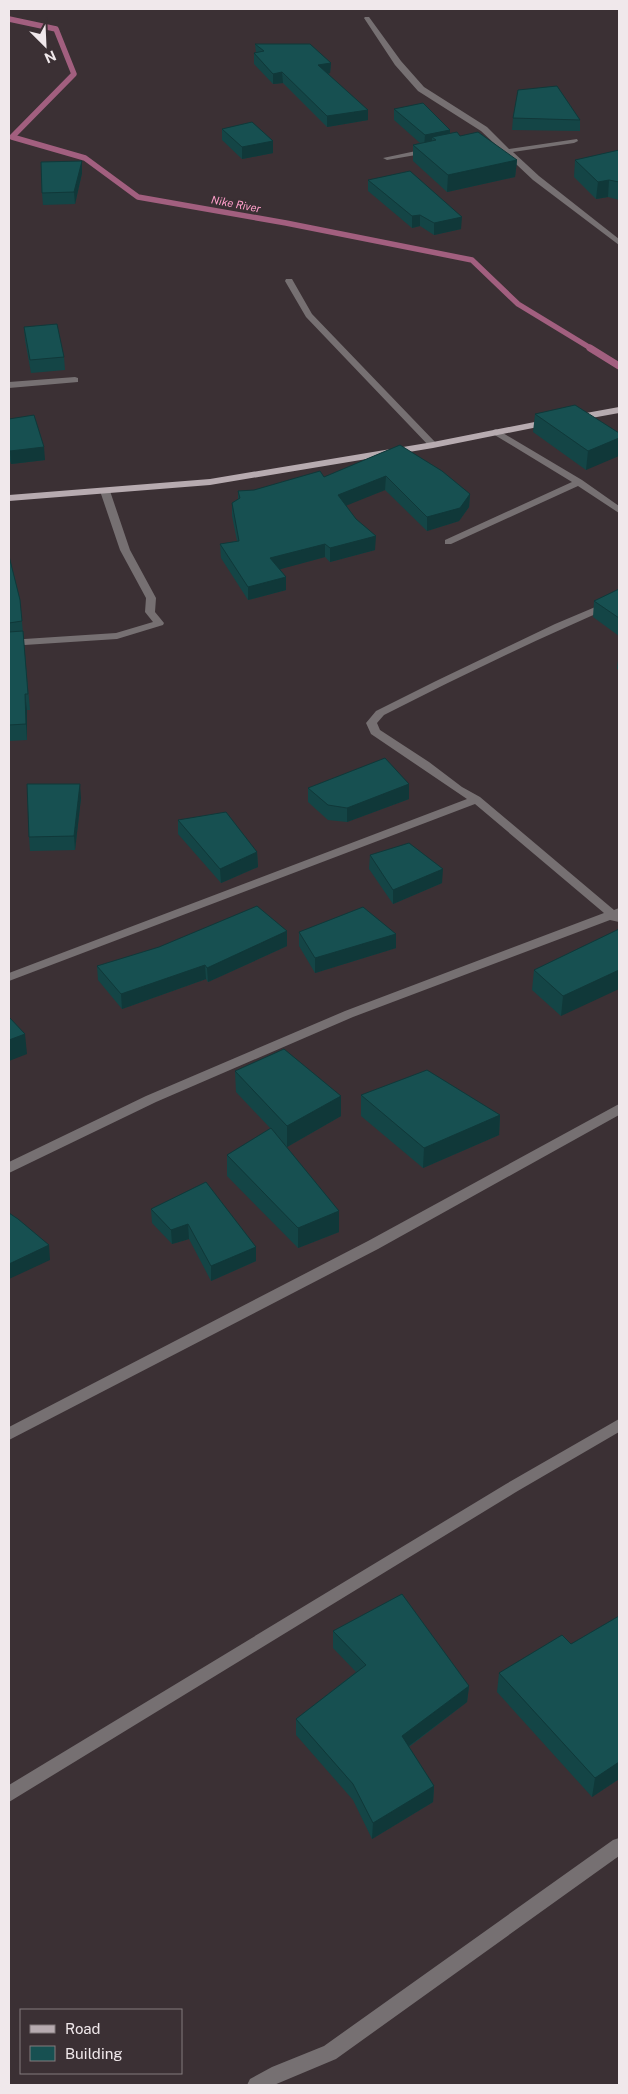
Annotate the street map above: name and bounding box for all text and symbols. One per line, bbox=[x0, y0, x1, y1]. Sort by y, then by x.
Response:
north arrow bbox=[20, 20, 70, 70]
text: N bbox=[42, 47, 59, 66]
water label: Nike River bbox=[210, 193, 263, 215]
legend bbox=[20, 2009, 182, 2074]
text: Road bbox=[65, 2020, 101, 2037]
text: Building bbox=[65, 2045, 123, 2062]

